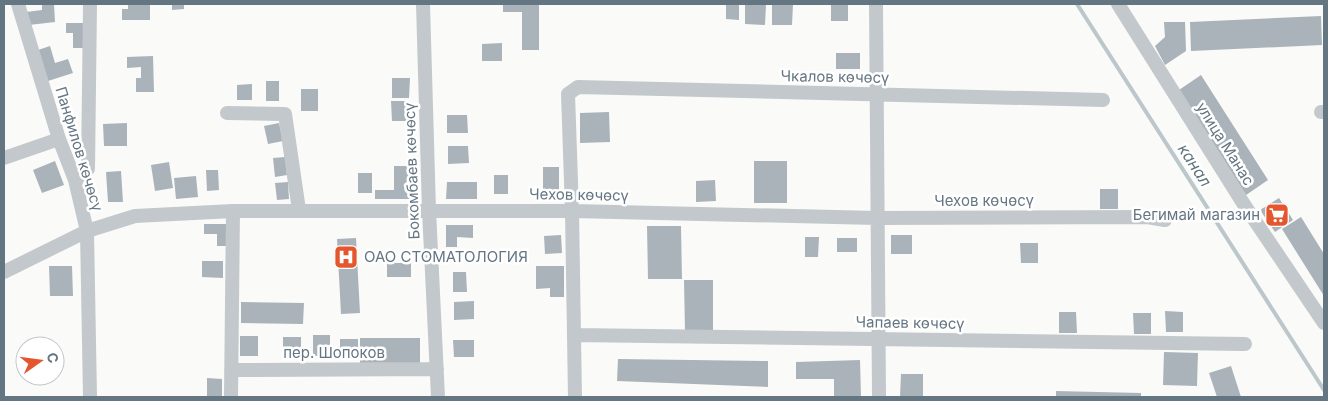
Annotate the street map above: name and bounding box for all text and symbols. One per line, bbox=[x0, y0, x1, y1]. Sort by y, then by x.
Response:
street label: Чкалов көчөсү bbox=[781, 66, 890, 87]
street label: Панфилов көчөсү bbox=[51, 84, 108, 214]
street label: улица Манас bbox=[1192, 99, 1259, 189]
street label: Бокомбаев көчөсү bbox=[400, 102, 423, 240]
water label: канал bbox=[1174, 140, 1216, 190]
street label: Чехов көчөсү bbox=[529, 184, 630, 205]
street label: Чехов көчөсү bbox=[934, 191, 1034, 210]
supermarket icon: Бегимай магазин bbox=[1264, 202, 1290, 228]
place label: Бегимай магазин bbox=[1133, 205, 1260, 224]
hospital icon: ОАО СТОМАТОЛОГИЯ bbox=[333, 244, 359, 270]
place label: ОАО СТОМАТОЛОГИЯ bbox=[364, 247, 528, 266]
street label: Чапаев көчөсү bbox=[855, 312, 965, 333]
north arrow bbox=[15, 336, 65, 386]
street label: пер. Шопоков bbox=[283, 343, 385, 362]
text: С bbox=[44, 351, 63, 365]

